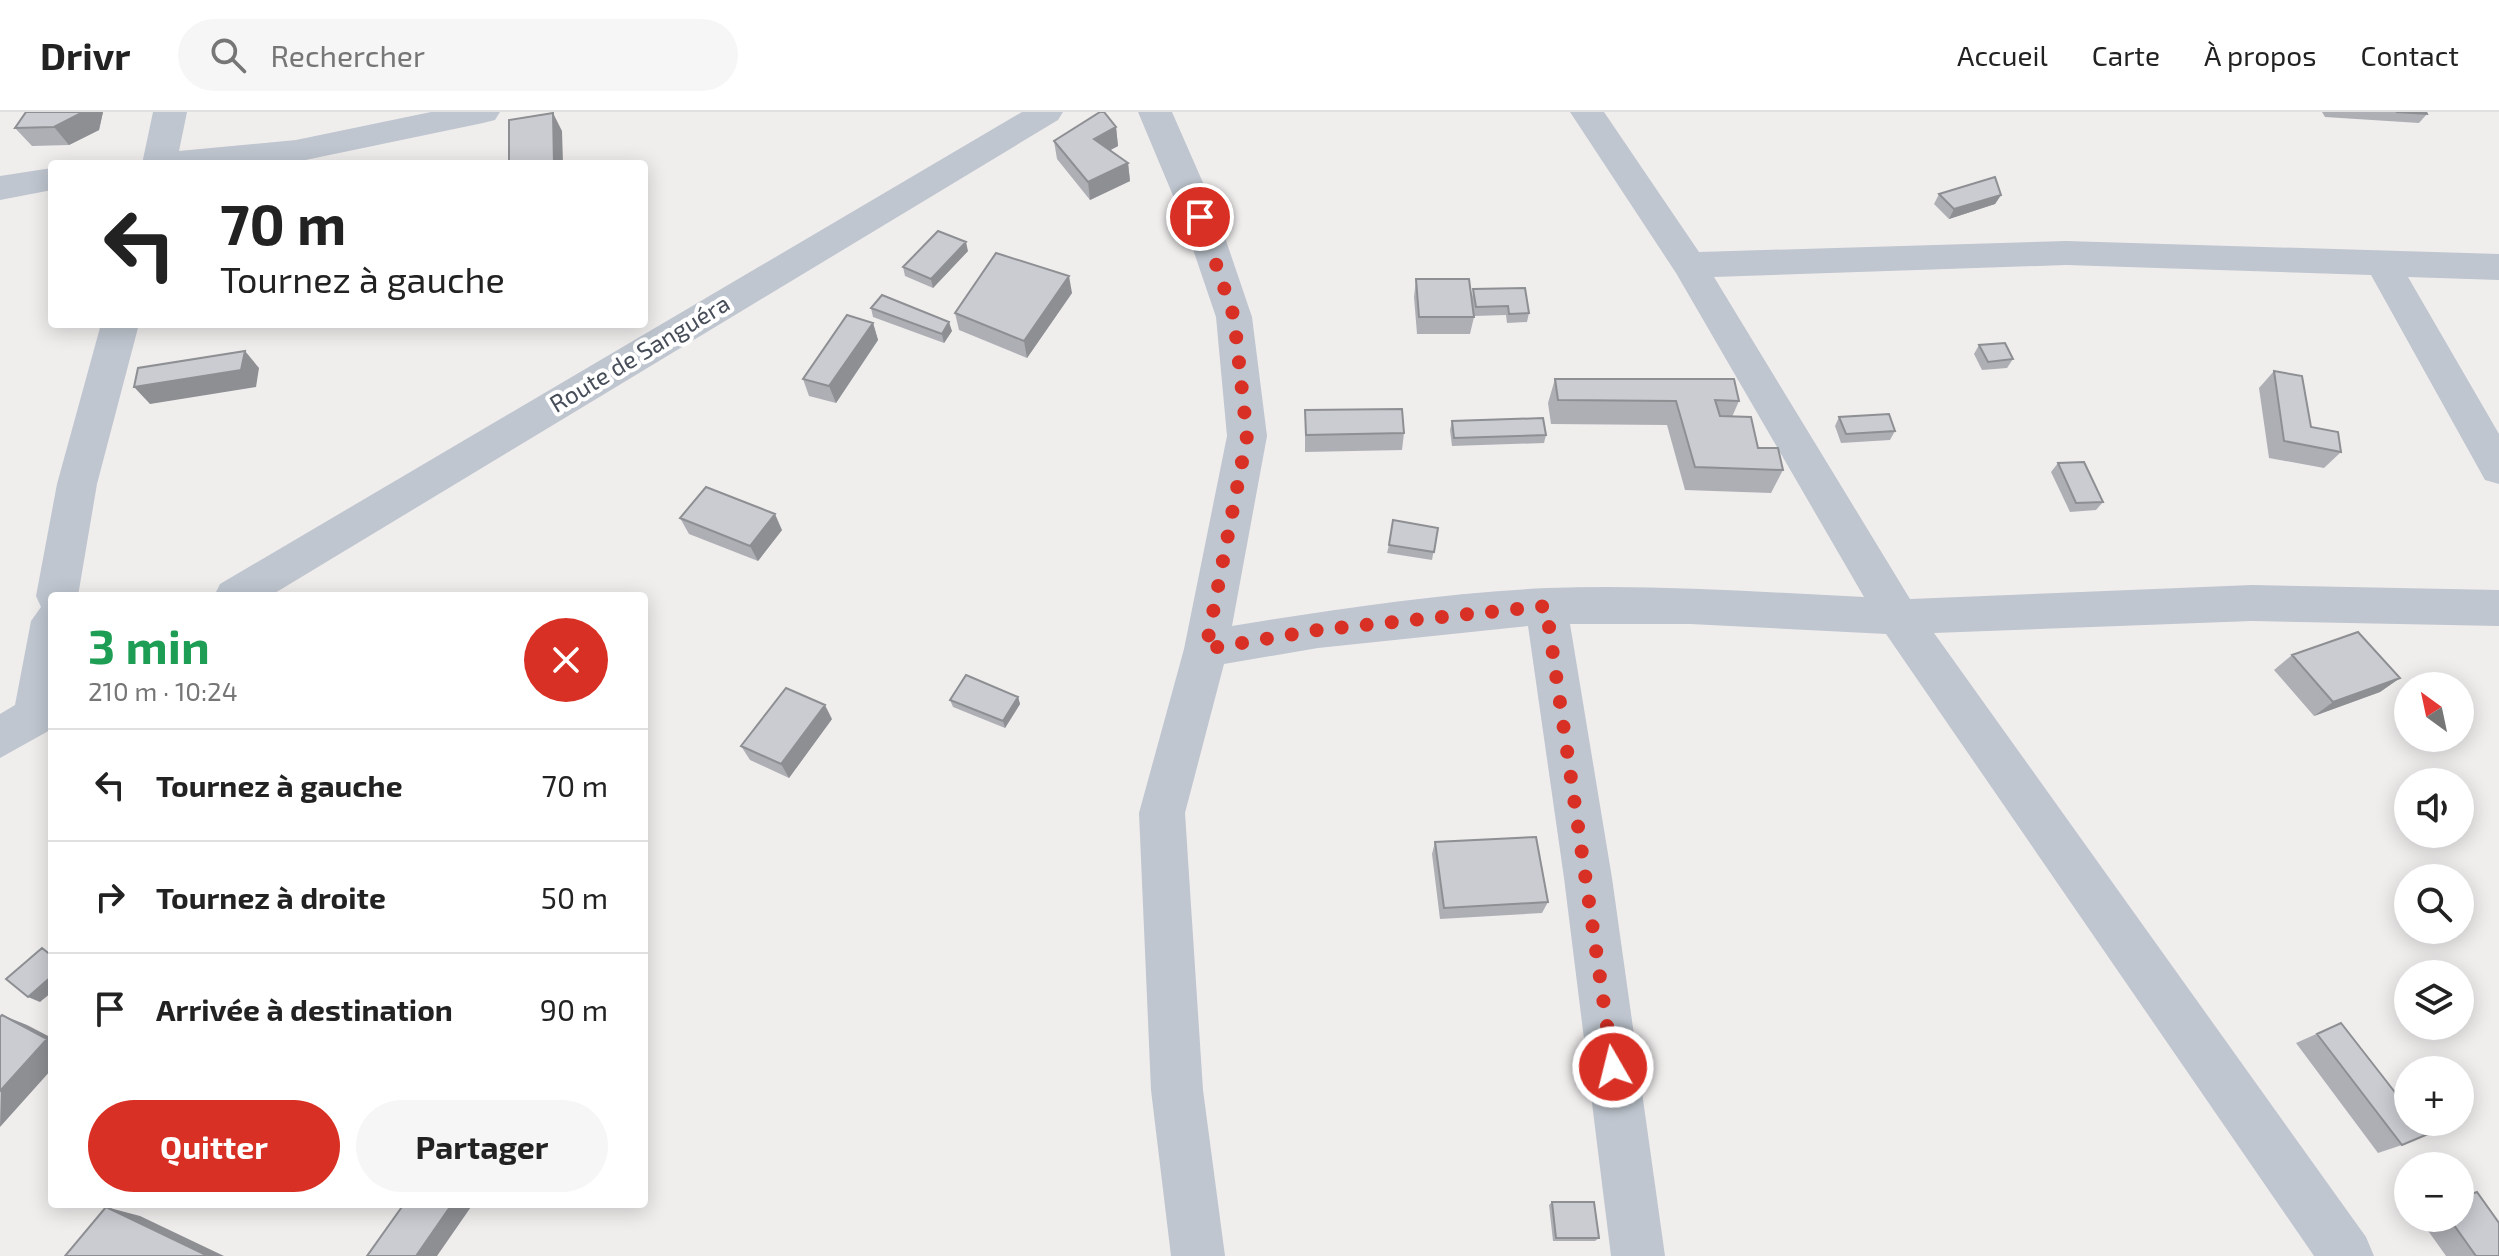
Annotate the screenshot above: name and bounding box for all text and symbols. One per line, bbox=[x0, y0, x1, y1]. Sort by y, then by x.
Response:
search box bbox=[178, 19, 738, 91]
text: Drivr bbox=[40, 32, 130, 78]
icon: search bbox=[206, 33, 250, 77]
text: Rechercher bbox=[270, 37, 425, 73]
text: Accueil bbox=[1957, 38, 2048, 72]
text: Carte bbox=[2092, 38, 2160, 72]
text: À propos bbox=[2204, 38, 2316, 72]
text: Contact bbox=[2360, 38, 2459, 72]
pin bbox=[1166, 183, 1234, 251]
text: 70 m bbox=[220, 189, 346, 256]
icon: left bbox=[88, 192, 192, 296]
icon: arrive bbox=[1178, 195, 1222, 239]
text: Tournez à gauche bbox=[220, 257, 505, 300]
street label: Route de Sanguéra bbox=[544, 288, 734, 418]
text: 3 min bbox=[88, 616, 210, 674]
button: close bbox=[524, 618, 608, 702]
north arrow bbox=[2394, 672, 2474, 752]
map controls bbox=[2394, 672, 2474, 1232]
text: 210 m · 10:24 bbox=[88, 675, 238, 706]
icon: left bbox=[88, 763, 132, 807]
text: Tournez à gauche bbox=[156, 767, 403, 803]
text: 70 m bbox=[542, 767, 608, 803]
button: sound bbox=[2394, 768, 2474, 848]
button: search bbox=[2394, 864, 2474, 944]
icon: right bbox=[88, 875, 132, 919]
text: Tournez à droite bbox=[156, 879, 386, 915]
text: 50 m bbox=[541, 879, 608, 915]
button: layers bbox=[2394, 960, 2474, 1040]
icon: arrive bbox=[88, 987, 132, 1031]
text: Arrivée à destination bbox=[156, 991, 453, 1027]
text: 90 m bbox=[540, 991, 608, 1027]
position arrow bbox=[1571, 1025, 1655, 1109]
button: + bbox=[2394, 1056, 2474, 1136]
button: Quitter bbox=[88, 1100, 340, 1192]
button: Partager bbox=[356, 1100, 608, 1192]
button: − bbox=[2394, 1152, 2474, 1232]

